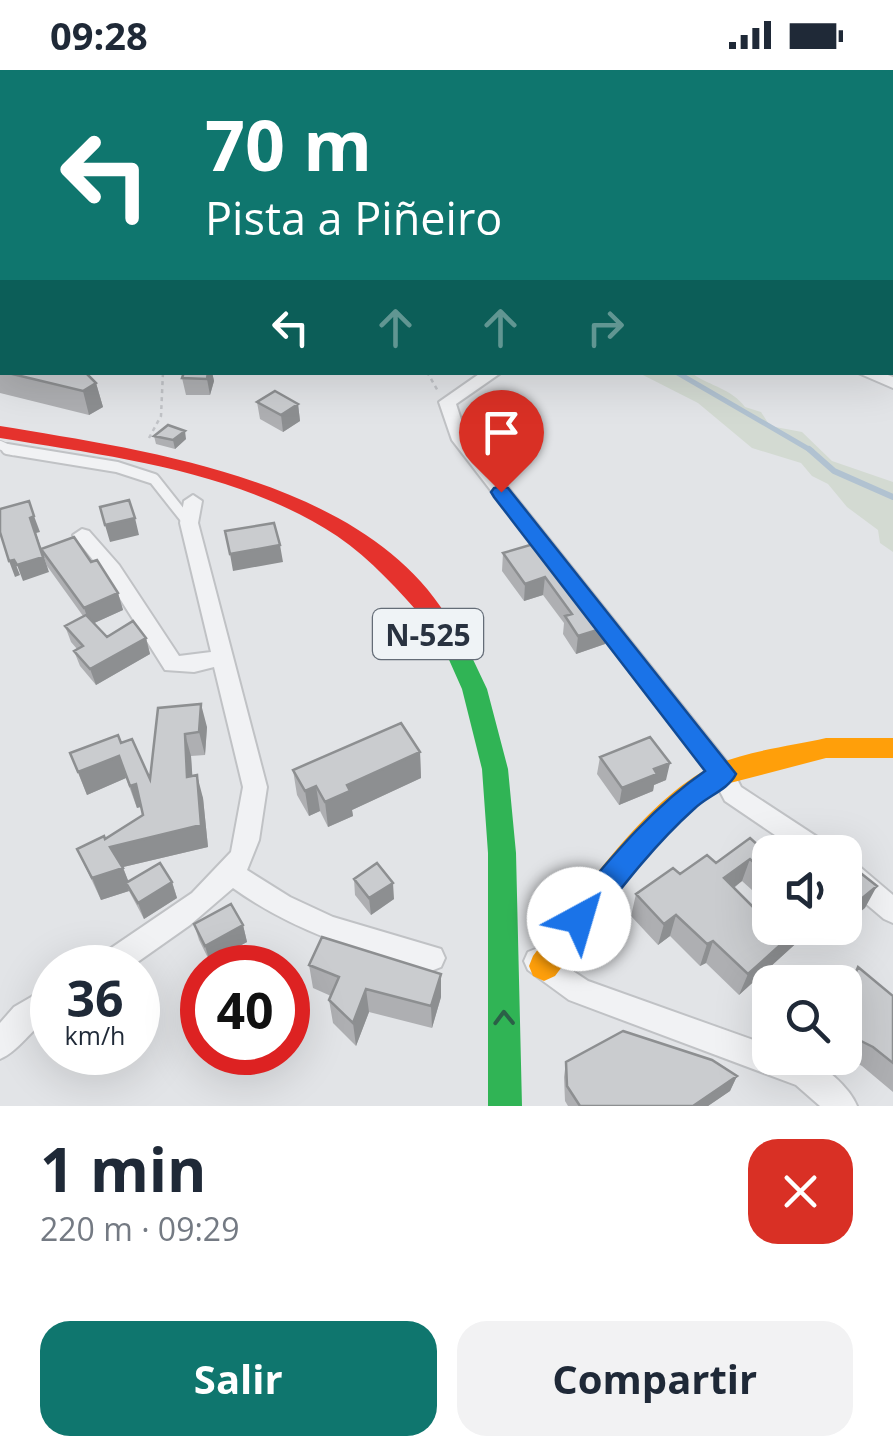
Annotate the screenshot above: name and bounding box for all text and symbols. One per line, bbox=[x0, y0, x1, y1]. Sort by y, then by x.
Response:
text: 09:28 bbox=[50, 9, 148, 61]
text: 70 m bbox=[205, 96, 372, 192]
icon: left bbox=[40, 110, 170, 240]
text: Pista a Piñeiro bbox=[205, 187, 502, 248]
icon: left bbox=[263, 300, 318, 355]
icon: ahead bbox=[368, 300, 423, 355]
icon: ahead bbox=[473, 300, 528, 355]
icon: right bbox=[578, 300, 633, 355]
pin bbox=[459, 390, 544, 493]
icon: arrive bbox=[474, 405, 529, 460]
road number: N-525 bbox=[373, 609, 483, 659]
map controls bbox=[752, 835, 862, 1075]
button: sound bbox=[752, 835, 862, 945]
position arrow bbox=[527, 867, 631, 971]
speed limit sign: 40 bbox=[180, 945, 310, 1075]
text: 36 bbox=[66, 964, 124, 1032]
button: search bbox=[752, 965, 862, 1075]
one-way arrow bbox=[493, 1009, 514, 1025]
text: km/h bbox=[65, 1018, 125, 1052]
text: 1 min bbox=[40, 1128, 207, 1210]
button: close bbox=[748, 1139, 853, 1244]
text: 220 m · 09:29 bbox=[40, 1207, 239, 1250]
button: Salir bbox=[40, 1321, 437, 1436]
button: Compartir bbox=[457, 1321, 853, 1436]

